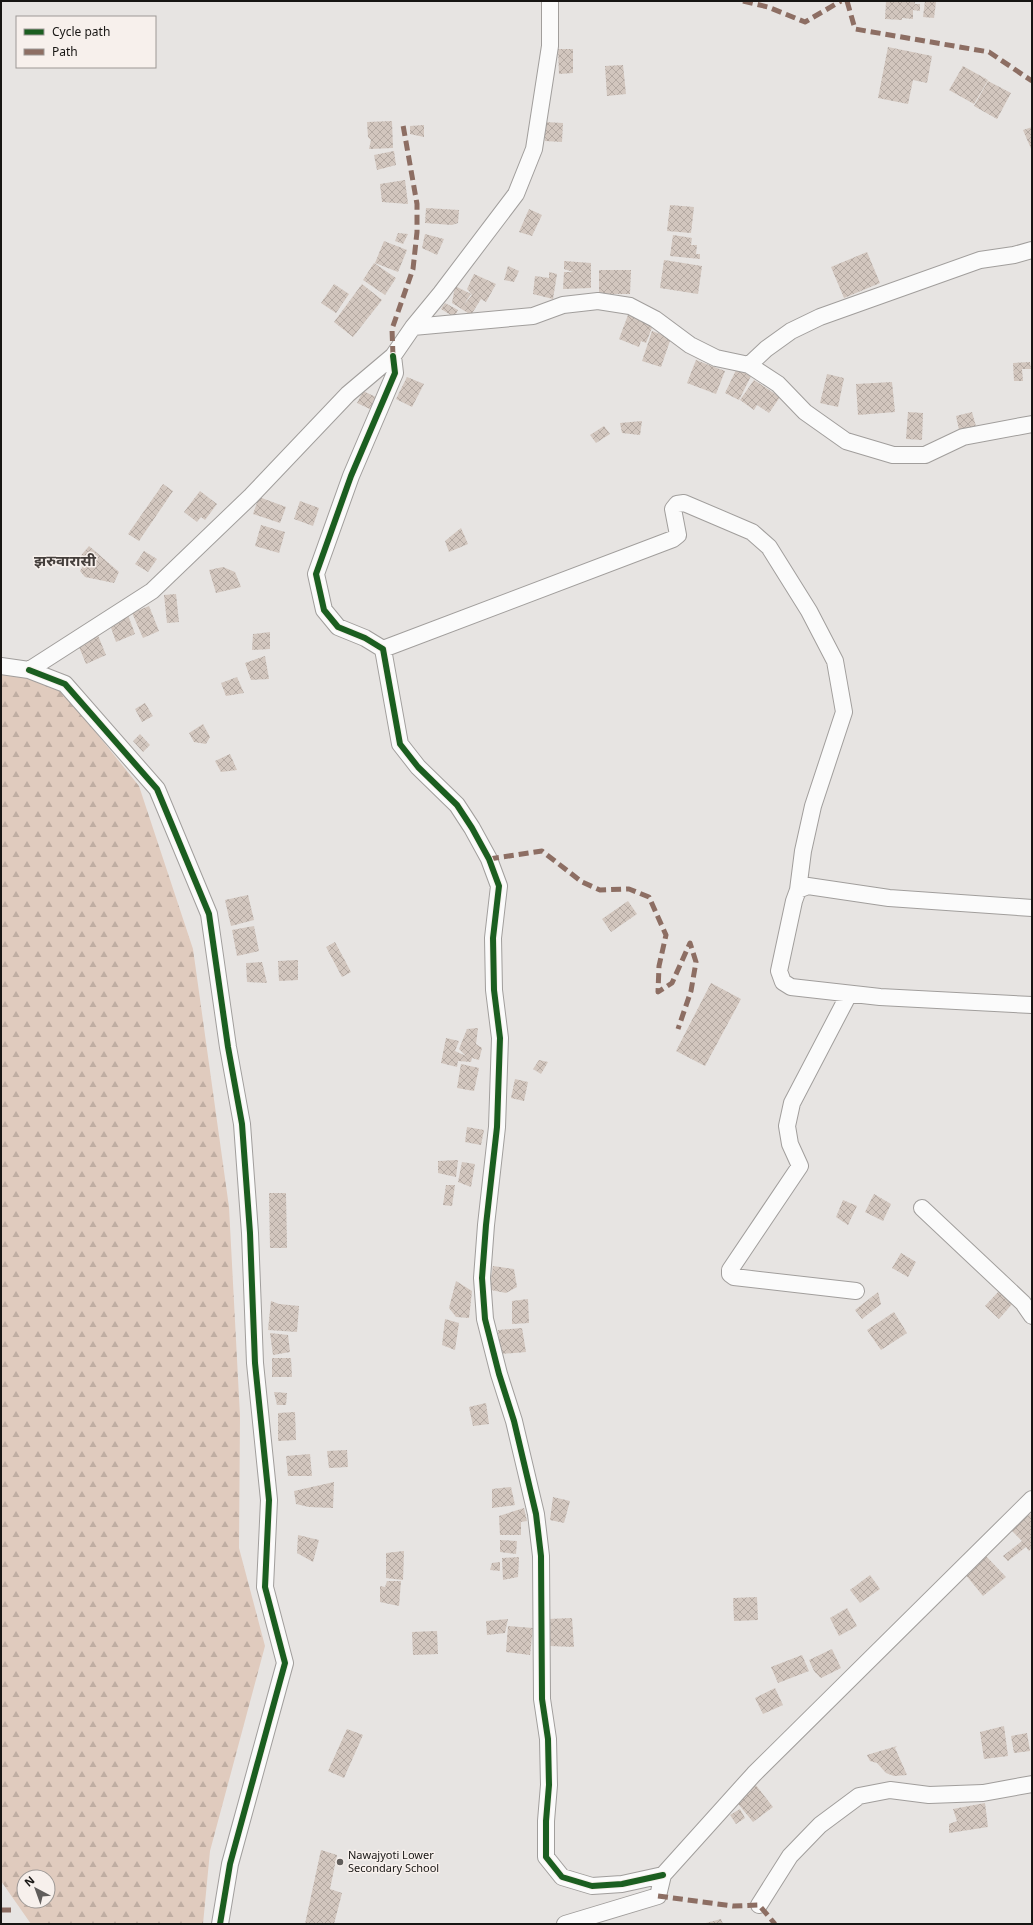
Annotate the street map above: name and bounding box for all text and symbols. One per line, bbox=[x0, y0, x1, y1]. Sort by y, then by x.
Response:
legend bbox=[16, 16, 156, 68]
text: Cycle path bbox=[52, 25, 110, 41]
text: Path bbox=[52, 45, 78, 61]
district label: झरुवारासी bbox=[34, 553, 97, 572]
place label: Nawajyoti Lower Secondary School bbox=[348, 1849, 439, 1876]
marker: Nawajyoti Lower Secondary School bbox=[335, 1857, 345, 1867]
north arrow bbox=[16, 1869, 56, 1909]
text: N bbox=[22, 1874, 38, 1890]

